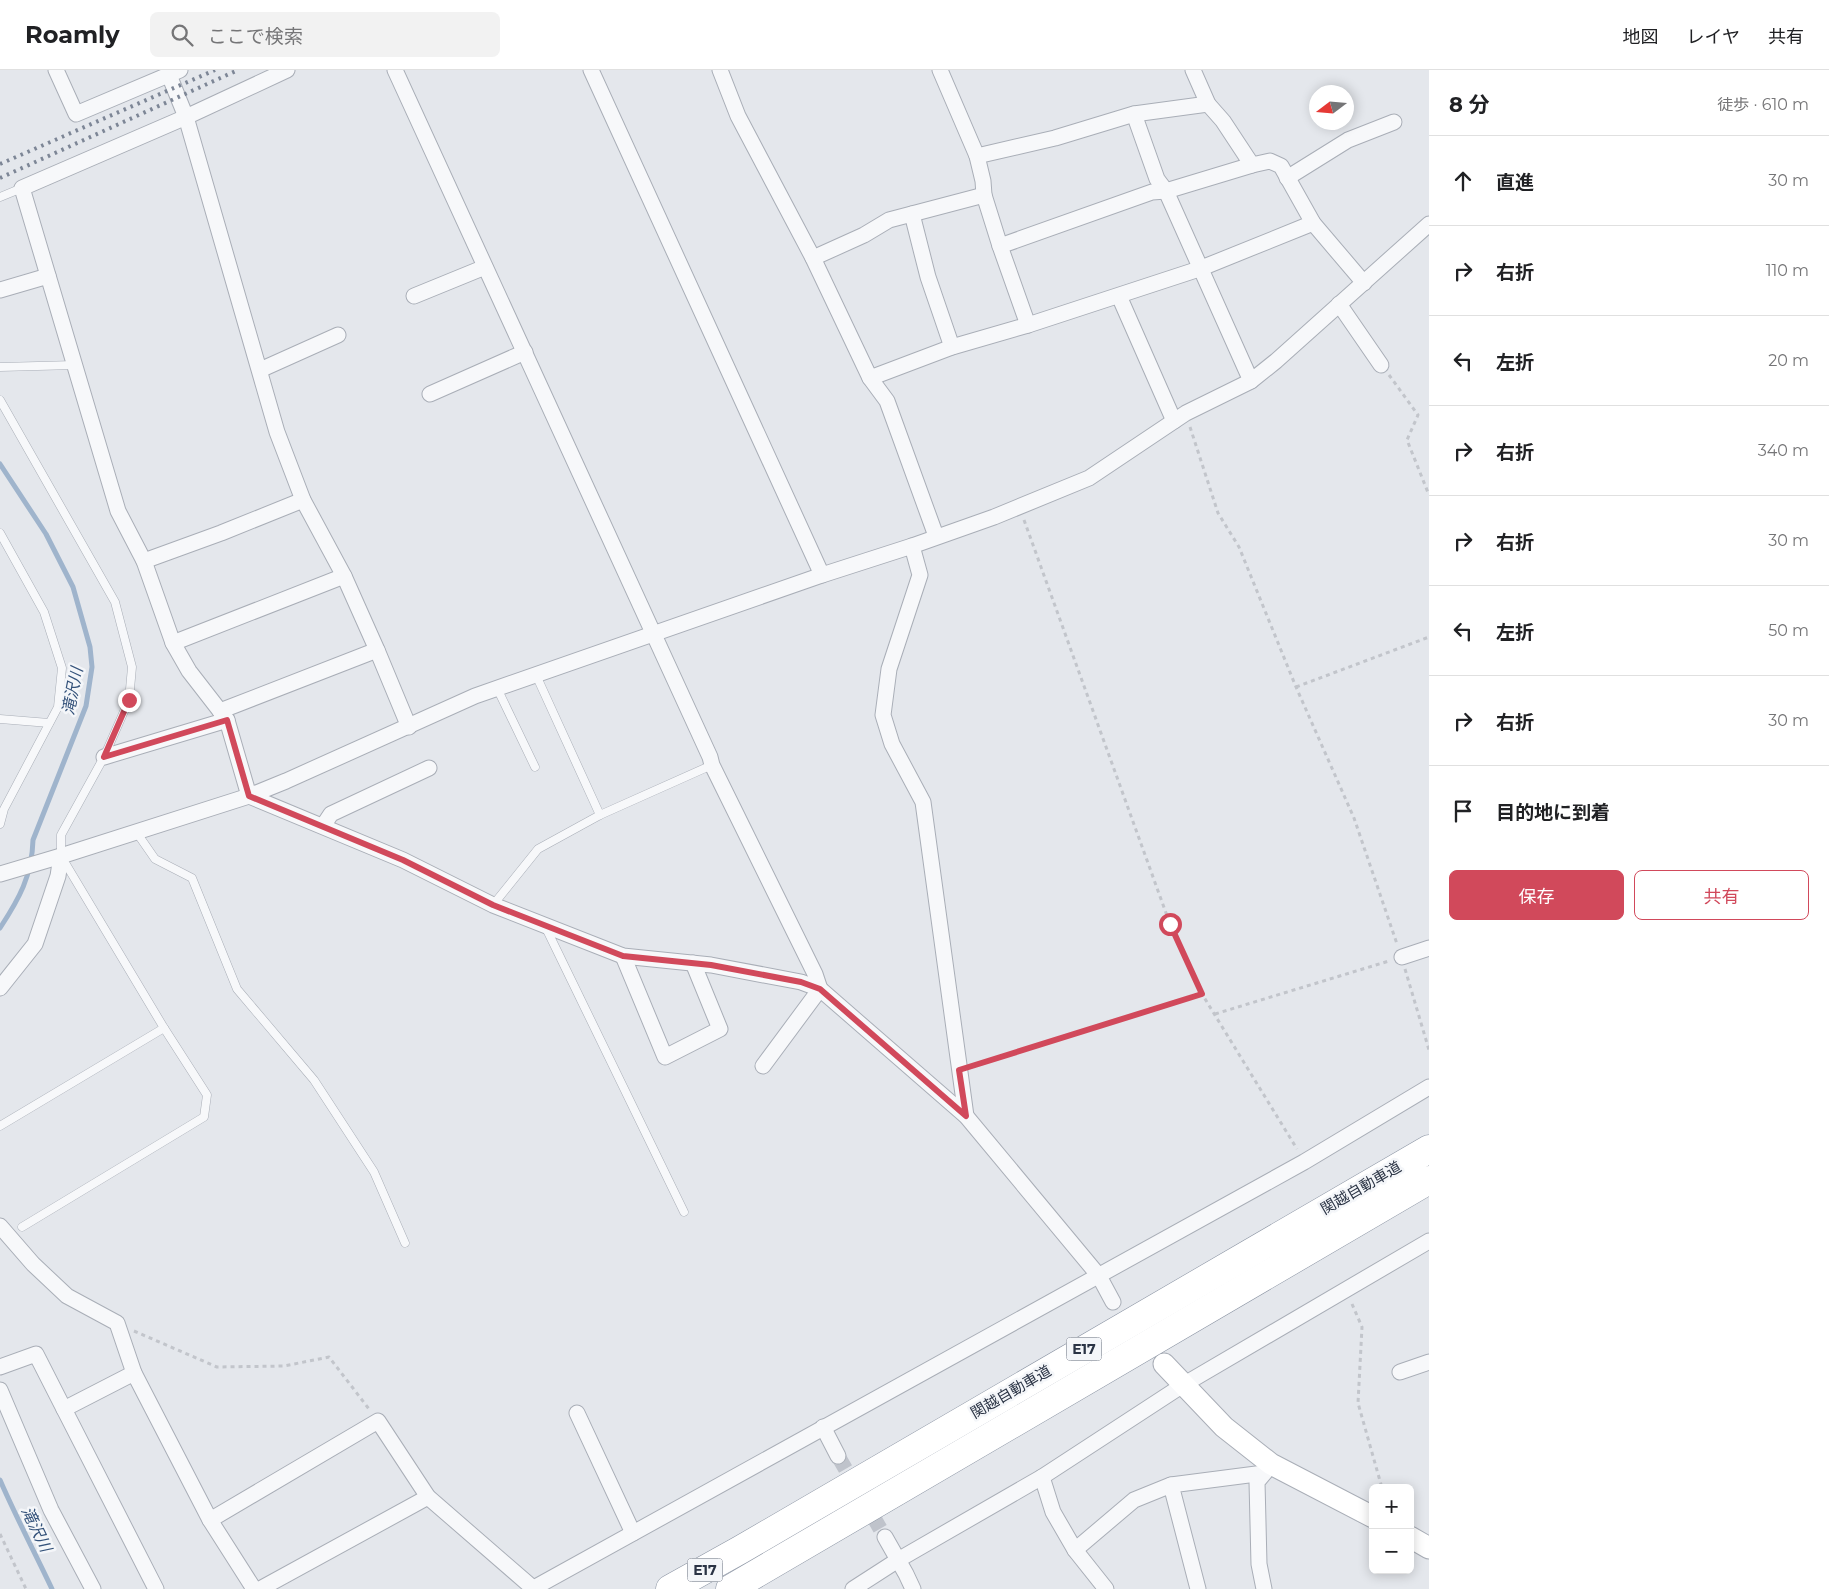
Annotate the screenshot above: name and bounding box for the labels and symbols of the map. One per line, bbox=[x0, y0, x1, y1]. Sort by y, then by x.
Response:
north arrow bbox=[1309, 85, 1354, 130]
water label: 滝沢川 bbox=[59, 664, 87, 716]
route end bbox=[118, 689, 141, 712]
route start bbox=[1159, 913, 1182, 936]
street label: 関越自動車道 bbox=[1317, 1157, 1404, 1218]
road number: E17 bbox=[1066, 1338, 1102, 1360]
street label: 関越自動車道 bbox=[967, 1361, 1054, 1422]
water label: 滝沢川 bbox=[17, 1503, 56, 1557]
road number: E17 bbox=[688, 1558, 722, 1582]

